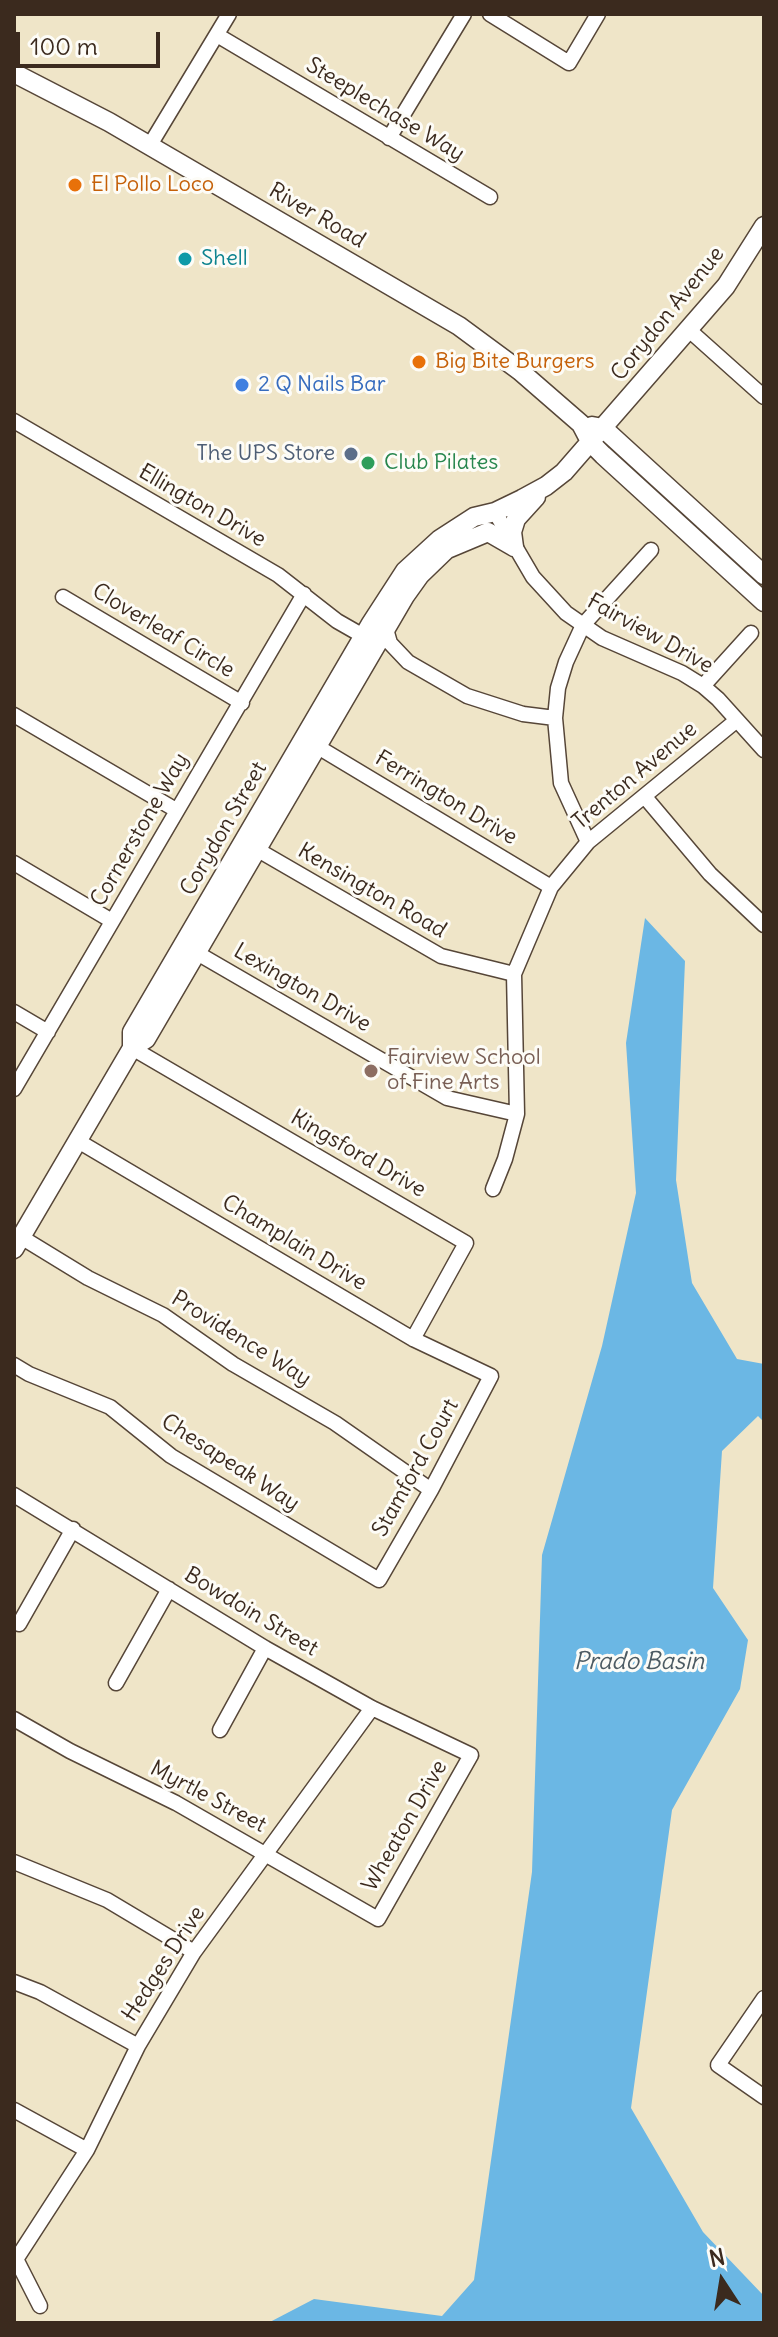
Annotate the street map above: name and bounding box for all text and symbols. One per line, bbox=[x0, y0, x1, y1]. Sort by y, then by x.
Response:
scale bar bbox=[20, 16, 164, 66]
text: 100 m bbox=[30, 31, 98, 61]
street label: Steeplechase Way bbox=[301, 52, 469, 168]
place label: El Pollo Loco bbox=[91, 172, 214, 198]
marker: El Pollo Loco bbox=[66, 176, 84, 194]
street label: River Road bbox=[264, 178, 370, 254]
street label: Corydon Avenue bbox=[606, 242, 730, 386]
place label: Shell bbox=[201, 246, 248, 272]
marker: Shell bbox=[176, 250, 194, 268]
place label: Big Bite Burgers bbox=[435, 349, 595, 375]
marker: Big Bite Burgers bbox=[410, 353, 428, 371]
place label: 2 Q Nails Bar bbox=[258, 372, 386, 398]
marker: 2 Q Nails Bar bbox=[233, 376, 251, 394]
place label: The UPS Store bbox=[196, 441, 335, 467]
marker: The UPS Store bbox=[342, 445, 360, 463]
place label: Club Pilates bbox=[384, 450, 498, 476]
marker: Club Pilates bbox=[359, 454, 377, 472]
street label: Ellington Drive bbox=[134, 459, 270, 553]
street label: Cloverleaf Circle bbox=[87, 578, 239, 684]
street label: Fairview Drive bbox=[582, 589, 718, 679]
street label: Trenton Avenue bbox=[567, 716, 703, 836]
street label: Ferrington Drive bbox=[370, 745, 522, 851]
street label: Cornerstone Way bbox=[85, 748, 195, 912]
street label: Corydon Street bbox=[175, 757, 273, 901]
street label: Kensington Road bbox=[293, 838, 451, 944]
street label: Lexington Drive bbox=[229, 938, 375, 1038]
place label: Fairview School of Fine Arts bbox=[387, 1045, 541, 1096]
marker: Fairview School of Fine Arts bbox=[362, 1062, 380, 1080]
street label: Kingsford Drive bbox=[286, 1105, 430, 1203]
street label: Champlain Drive bbox=[217, 1189, 371, 1297]
street label: Providence Way bbox=[166, 1286, 316, 1392]
street label: Stamford Court bbox=[367, 1395, 465, 1541]
street label: Chesapeak Way bbox=[156, 1409, 304, 1517]
street label: Bowdoin Street bbox=[179, 1562, 323, 1662]
water label: Prado Basin bbox=[574, 1648, 704, 1676]
street label: Myrtle Street bbox=[146, 1755, 270, 1839]
street label: Wheaton Drive bbox=[357, 1756, 453, 1896]
street label: Hedges Drive bbox=[117, 1902, 211, 2026]
north arrow bbox=[682, 2241, 762, 2321]
text: N bbox=[707, 2242, 727, 2273]

